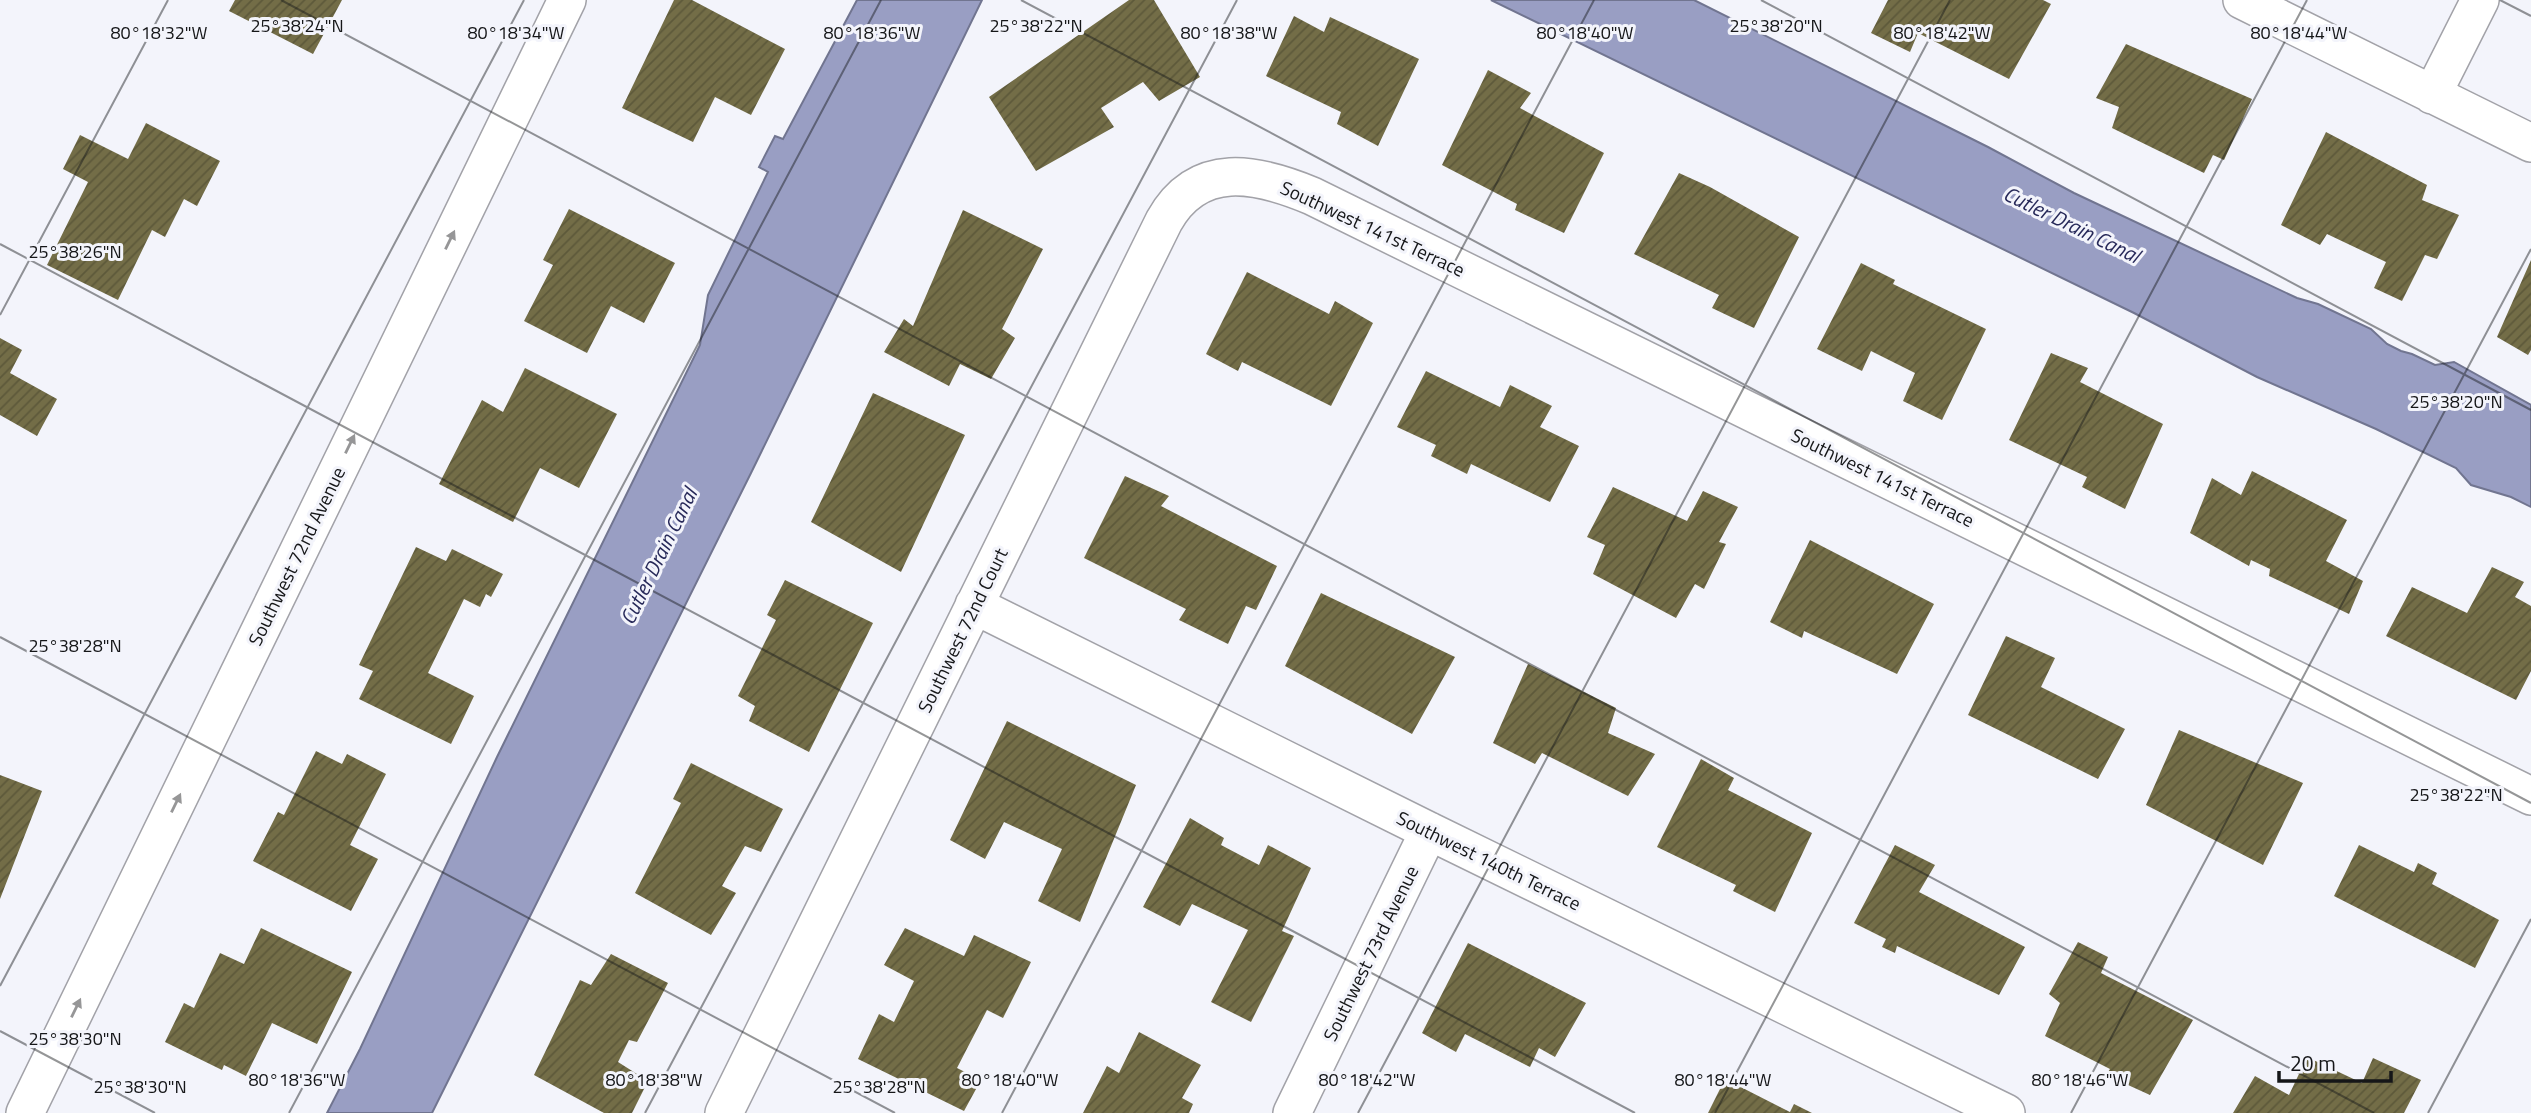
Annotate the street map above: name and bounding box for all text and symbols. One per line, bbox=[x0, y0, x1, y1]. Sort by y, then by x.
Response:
text: 25°38'24"N bbox=[250, 12, 344, 39]
text: 25°38'22"N bbox=[989, 12, 1083, 39]
text: 25°38'20"N bbox=[1729, 12, 1823, 39]
text: 80°18'32"W bbox=[111, 19, 208, 46]
text: 80°18'34"W bbox=[468, 19, 565, 46]
text: 80°18'36"W bbox=[824, 19, 921, 46]
text: 80°18'38"W bbox=[1181, 19, 1278, 46]
text: 80°18'40"W bbox=[1537, 19, 1634, 46]
text: 80°18'42"W bbox=[1894, 19, 1991, 46]
text: 80°18'44"W bbox=[2251, 19, 2348, 46]
street label: Southwest 141st Terrace bbox=[1276, 172, 1470, 284]
water label: Cutler Drain Canal bbox=[1998, 177, 2148, 272]
one-way arrow bbox=[444, 230, 456, 250]
text: 25°38'26"N bbox=[28, 238, 122, 265]
text: 25°38'20"N bbox=[2409, 388, 2503, 415]
street label: Southwest 141st Terrace bbox=[1786, 420, 1980, 534]
one-way arrow bbox=[345, 434, 356, 454]
street label: Southwest 72nd Avenue bbox=[240, 462, 352, 650]
water label: Cutler Drain Canal bbox=[611, 480, 706, 630]
street label: Southwest 72nd Court bbox=[909, 542, 1015, 717]
text: 25°38'28"N bbox=[28, 632, 122, 659]
text: 25°38'22"N bbox=[2409, 781, 2503, 808]
one-way arrow bbox=[170, 793, 181, 813]
street label: Southwest 140th Terrace bbox=[1392, 803, 1586, 917]
street label: Southwest 73rd Avenue bbox=[1315, 860, 1425, 1046]
one-way arrow bbox=[70, 998, 82, 1018]
text: 25°38'30"N bbox=[28, 1025, 122, 1052]
scale bar bbox=[2279, 1040, 2391, 1084]
text: 20 m bbox=[2290, 1047, 2336, 1079]
text: 80°18'36"W bbox=[249, 1066, 346, 1093]
text: 80°18'38"W bbox=[606, 1066, 703, 1093]
text: 80°18'40"W bbox=[962, 1066, 1059, 1093]
text: 80°18'42"W bbox=[1319, 1066, 1416, 1093]
text: 80°18'44"W bbox=[1675, 1066, 1772, 1093]
text: 80°18'46"W bbox=[2032, 1066, 2129, 1093]
text: 25°38'30"N bbox=[93, 1073, 187, 1100]
text: 25°38'28"N bbox=[832, 1073, 926, 1100]

